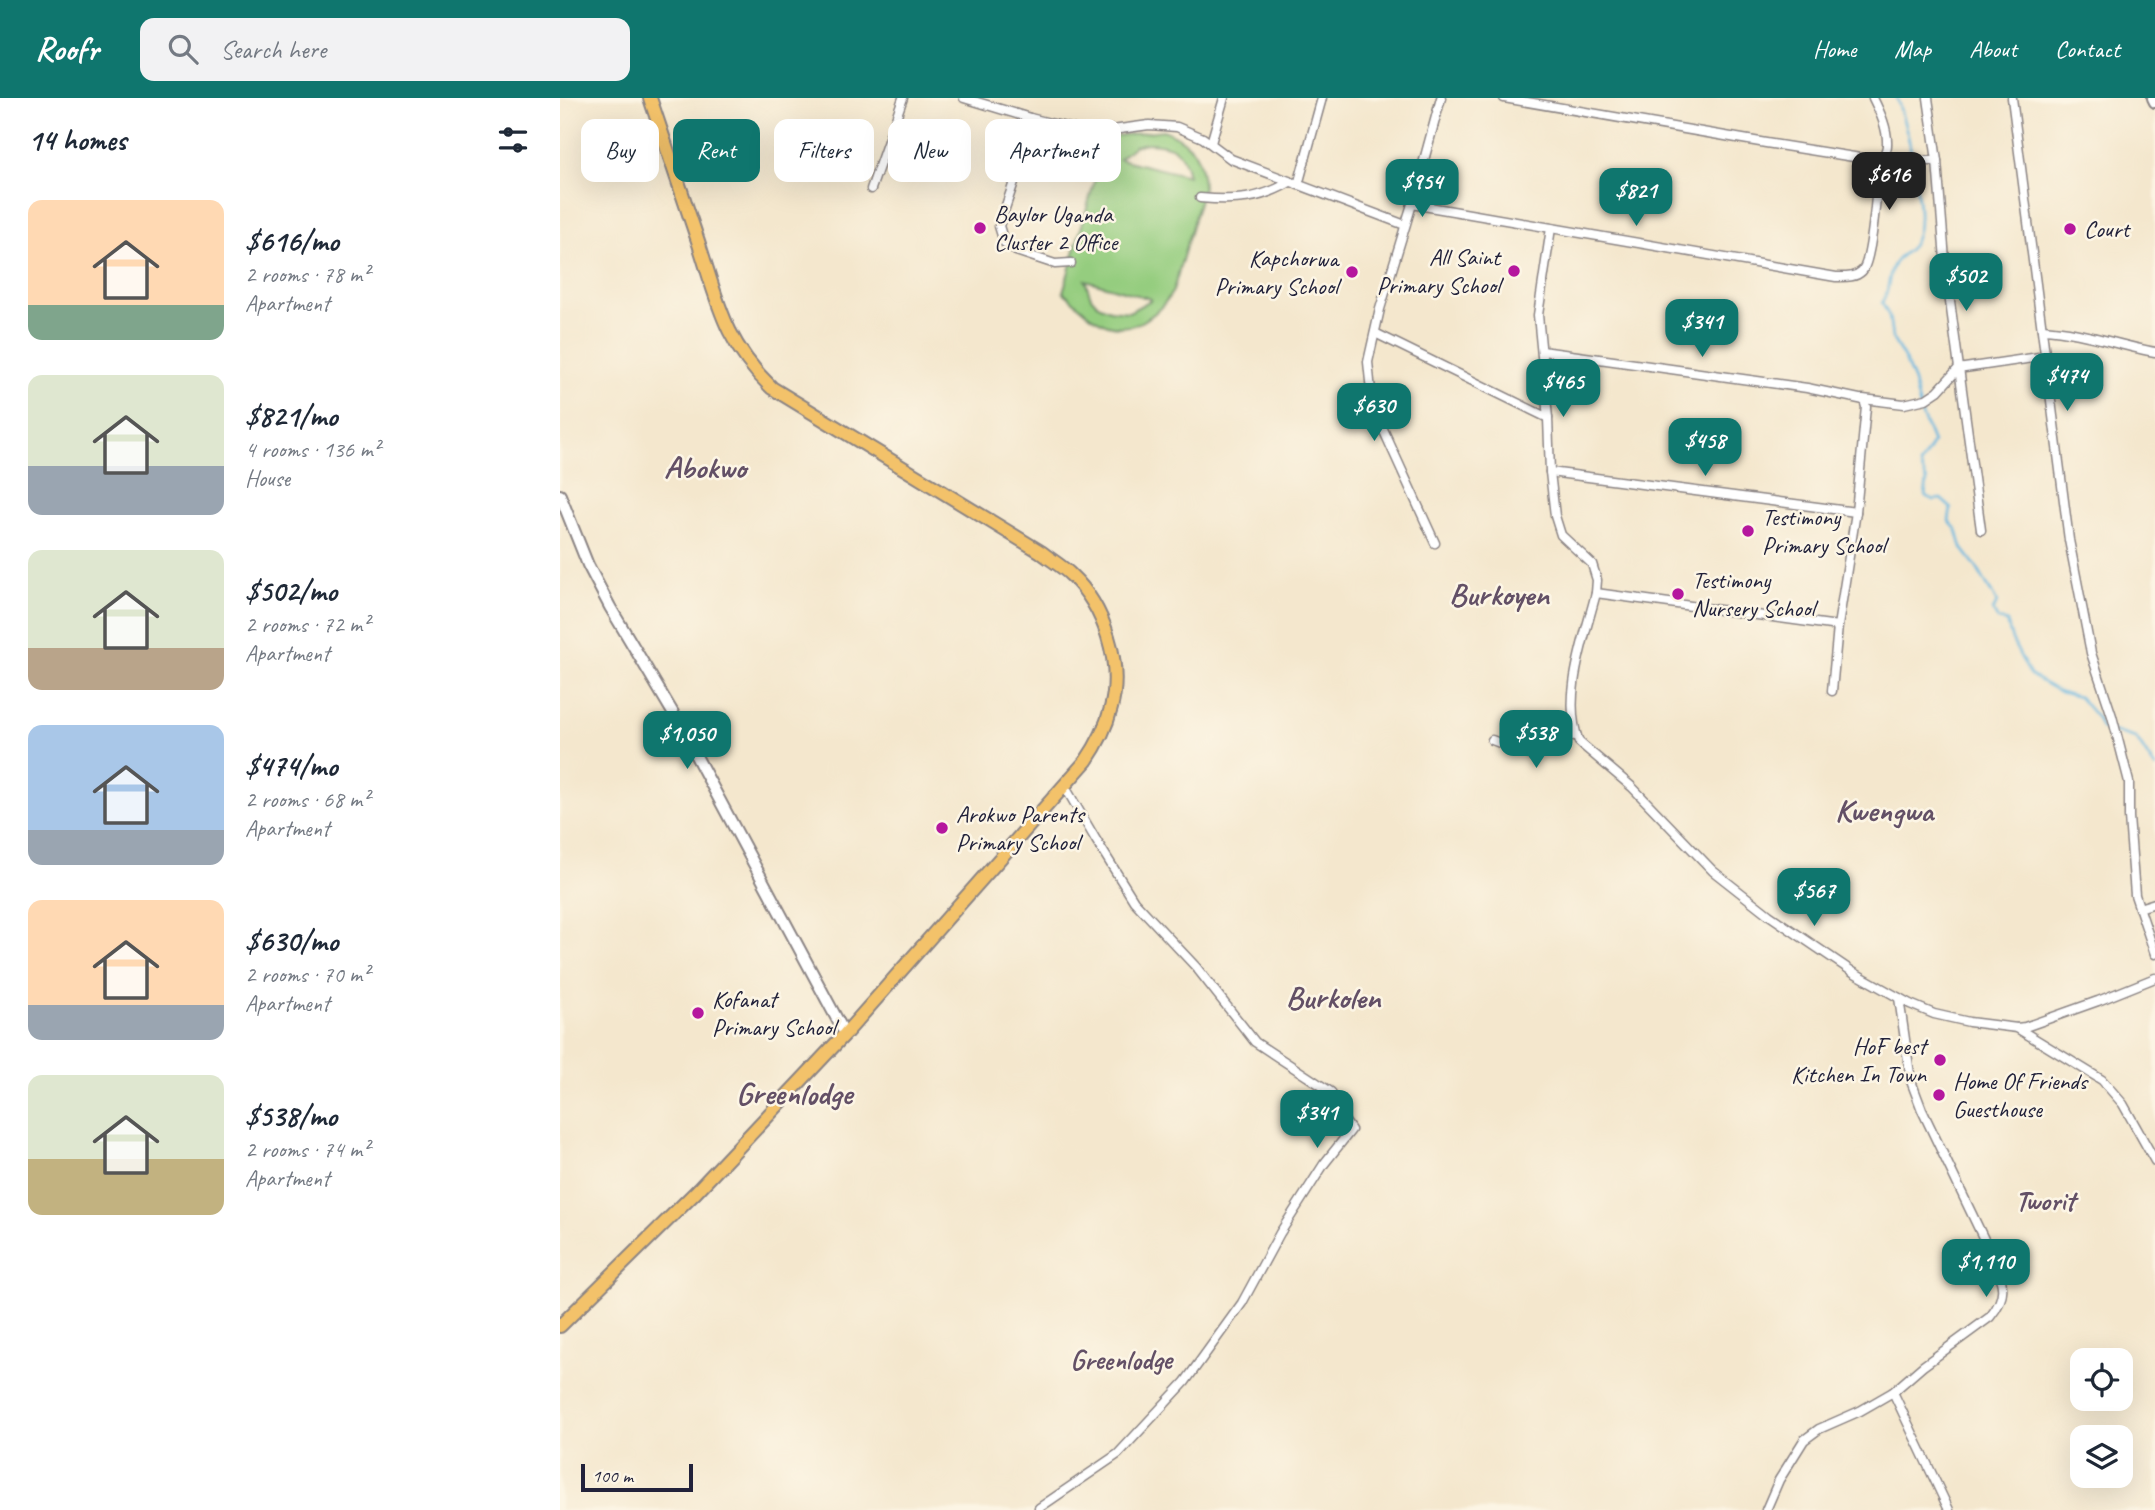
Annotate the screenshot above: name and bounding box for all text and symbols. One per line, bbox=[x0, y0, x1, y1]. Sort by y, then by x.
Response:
search box bbox=[140, 18, 630, 81]
text: Roofr bbox=[35, 28, 98, 70]
icon: search bbox=[164, 30, 202, 68]
text: Search here bbox=[220, 33, 326, 66]
text: Home bbox=[1813, 34, 1856, 64]
text: Map bbox=[1894, 34, 1931, 64]
text: About bbox=[1969, 34, 2017, 64]
text: Contact bbox=[2055, 34, 2120, 64]
chip: Buy bbox=[581, 119, 659, 182]
chip: Rent bbox=[673, 119, 760, 182]
chip: Filters bbox=[774, 119, 874, 182]
chip: New bbox=[888, 119, 971, 182]
chip: Apartment bbox=[985, 119, 1121, 182]
text: 14 homes bbox=[28, 121, 126, 159]
icon: filters bbox=[494, 121, 532, 159]
pin: $616 bbox=[1848, 152, 1930, 212]
pin: $954 bbox=[1381, 159, 1463, 219]
text: $616 bbox=[1868, 160, 1910, 189]
text: $954 bbox=[1402, 167, 1442, 196]
pin: $821 bbox=[1595, 169, 1677, 228]
text: $821 bbox=[1615, 176, 1657, 205]
place label: Baylor Uganda Cluster 2 Office bbox=[994, 199, 1119, 257]
place label: Court bbox=[2084, 214, 2131, 244]
marker: Baylor Uganda Cluster 2 Office bbox=[972, 220, 988, 236]
marker: Court bbox=[2062, 221, 2078, 237]
text: $616/mo bbox=[245, 222, 339, 260]
icon: home bbox=[84, 228, 168, 312]
place label: All Saint Primary School bbox=[1377, 242, 1504, 300]
place label: Kapchorwa Primary School bbox=[1215, 243, 1342, 301]
pin: $502 bbox=[1925, 254, 2007, 313]
text: 2 rooms · 78 m² bbox=[245, 260, 369, 289]
text: $502 bbox=[1945, 261, 1987, 290]
marker: All Saint Primary School bbox=[1506, 263, 1522, 279]
marker: Kapchorwa Primary School bbox=[1344, 264, 1360, 280]
text: Apartment bbox=[245, 289, 330, 318]
pin: $341 bbox=[1661, 300, 1743, 359]
text: $341 bbox=[1681, 307, 1723, 336]
pin: $474 bbox=[2026, 354, 2108, 413]
pin: $465 bbox=[1522, 360, 1604, 419]
text: $474 bbox=[2046, 361, 2088, 390]
text: $465 bbox=[1542, 367, 1584, 396]
pin: $630 bbox=[1333, 384, 1415, 443]
text: $630 bbox=[1353, 391, 1395, 420]
text: $821/mo bbox=[245, 397, 337, 435]
icon: home bbox=[84, 403, 168, 487]
pin: $458 bbox=[1664, 418, 1746, 478]
text: $458 bbox=[1684, 426, 1726, 455]
text: 4 rooms · 136 m² bbox=[245, 435, 380, 464]
district label: Abokwo bbox=[664, 447, 750, 488]
text: House bbox=[245, 464, 290, 493]
place label: Testimony Primary School bbox=[1762, 502, 1889, 560]
marker: Testimony Primary School bbox=[1740, 523, 1756, 539]
place label: Testimony Nursery School bbox=[1692, 565, 1818, 623]
text: $502/mo bbox=[245, 572, 337, 610]
district label: Burkoyen bbox=[1449, 574, 1550, 615]
icon: home bbox=[84, 578, 168, 662]
marker: Testimony Nursery School bbox=[1670, 586, 1686, 602]
text: 2 rooms · 72 m² bbox=[245, 610, 369, 639]
text: Apartment bbox=[245, 639, 330, 668]
pin: $538 bbox=[1495, 710, 1577, 770]
pin: $1,050 bbox=[630, 712, 744, 771]
text: $538 bbox=[1515, 718, 1557, 747]
text: $1,050 bbox=[659, 719, 715, 748]
text: $474/mo bbox=[245, 747, 337, 785]
icon: home bbox=[84, 753, 168, 837]
text: 2 rooms · 68 m² bbox=[245, 785, 369, 814]
district label: Kwengwa bbox=[1835, 790, 1936, 831]
place label: Arokwo Parents Primary School bbox=[956, 799, 1087, 857]
text: Apartment bbox=[245, 814, 330, 843]
marker: Arokwo Parents Primary School bbox=[934, 820, 950, 836]
pin: $567 bbox=[1773, 868, 1855, 928]
text: $567 bbox=[1793, 876, 1835, 905]
text: $630/mo bbox=[245, 922, 338, 960]
icon: home bbox=[84, 928, 168, 1012]
text: 2 rooms · 70 m² bbox=[245, 960, 369, 989]
district label: Burkolen bbox=[1286, 977, 1382, 1018]
place label: Kofanat Primary School bbox=[712, 984, 839, 1042]
text: Apartment bbox=[245, 989, 330, 1018]
marker: Kofanat Primary School bbox=[690, 1005, 706, 1021]
place label: HoF best Kitchen In Town bbox=[1791, 1031, 1929, 1089]
marker: HoF best Kitchen In Town bbox=[1932, 1052, 1948, 1068]
place label: Home Of Friends Guesthouse bbox=[1953, 1066, 2089, 1124]
district label: Greenlodge bbox=[736, 1073, 855, 1114]
marker: Home Of Friends Guesthouse bbox=[1931, 1087, 1947, 1103]
pin: $341 bbox=[1276, 1090, 1358, 1150]
text: $538/mo bbox=[245, 1097, 337, 1135]
text: $341 bbox=[1296, 1098, 1338, 1127]
icon: home bbox=[84, 1103, 168, 1187]
text: 2 rooms · 74 m² bbox=[245, 1135, 369, 1164]
text: Apartment bbox=[245, 1164, 330, 1193]
district label: Tworit bbox=[2015, 1183, 2079, 1218]
pin: $1,110 bbox=[1929, 1240, 2043, 1299]
text: $1,110 bbox=[1958, 1247, 2014, 1276]
district label: Greenlodge bbox=[1070, 1342, 1174, 1377]
map controls bbox=[2070, 1348, 2133, 1488]
button: locate bbox=[2070, 1348, 2133, 1411]
button: layers bbox=[2070, 1425, 2133, 1488]
scale bar bbox=[581, 1461, 693, 1493]
text: 100 m bbox=[592, 1464, 633, 1488]

